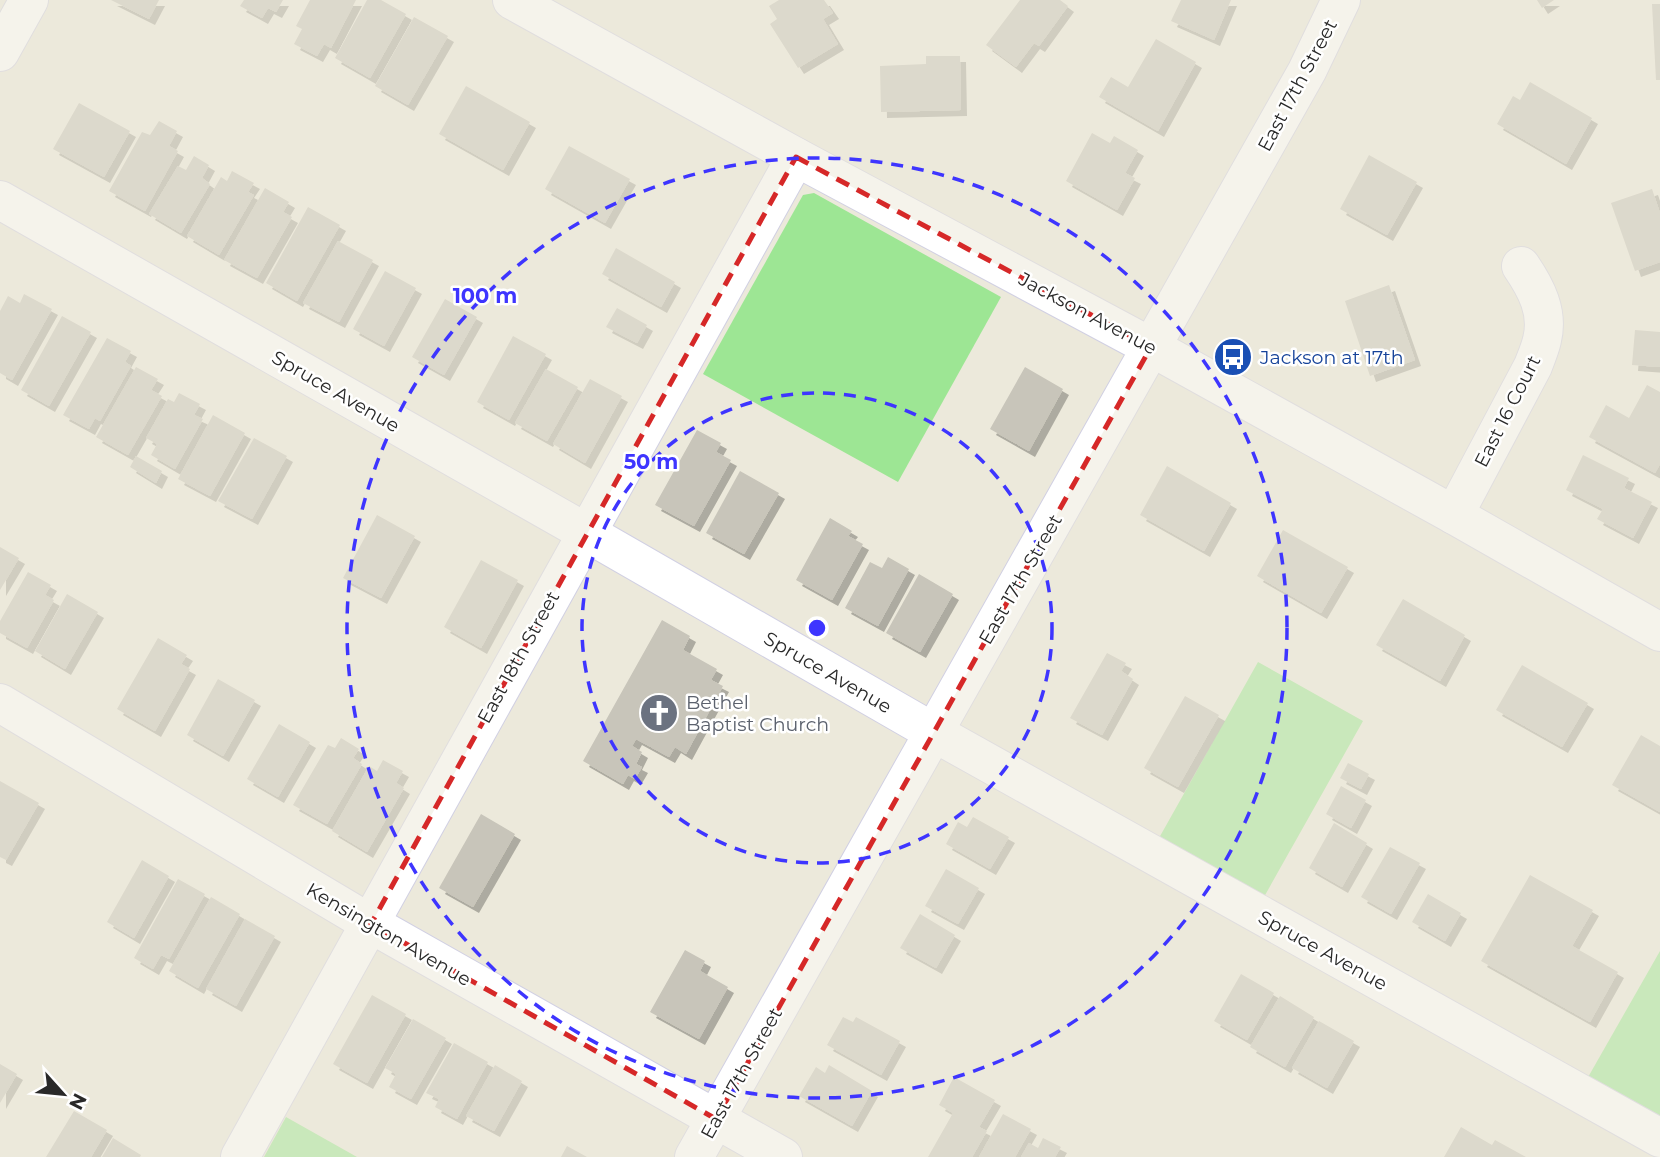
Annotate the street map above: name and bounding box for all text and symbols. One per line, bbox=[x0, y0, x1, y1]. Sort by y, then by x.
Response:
street label: East 17th Street bbox=[1253, 15, 1342, 155]
street label: Jackson Avenue bbox=[1014, 267, 1161, 360]
text: 100 m bbox=[453, 283, 517, 308]
bus stop icon: Jackson at 17th bbox=[1212, 336, 1254, 378]
street label: Spruce Avenue bbox=[268, 346, 404, 437]
place label: Jackson at 17th bbox=[1259, 346, 1404, 369]
street label: East 16 Court bbox=[1469, 351, 1546, 471]
text: 50 m bbox=[624, 449, 678, 474]
street label: East 17th Street bbox=[974, 510, 1067, 648]
street label: East 18th Street bbox=[473, 587, 564, 727]
centre of rings bbox=[805, 616, 829, 640]
street label: Spruce Avenue bbox=[760, 627, 896, 718]
place label: Bethel Baptist Church bbox=[686, 691, 829, 736]
church icon: Bethel Baptist Church bbox=[638, 692, 680, 734]
street label: Kensington Avenue bbox=[302, 878, 475, 991]
street label: Spruce Avenue bbox=[1254, 906, 1391, 995]
street label: East 17th Street bbox=[696, 1003, 787, 1143]
north arrow bbox=[28, 1059, 98, 1129]
text: N bbox=[64, 1089, 91, 1114]

